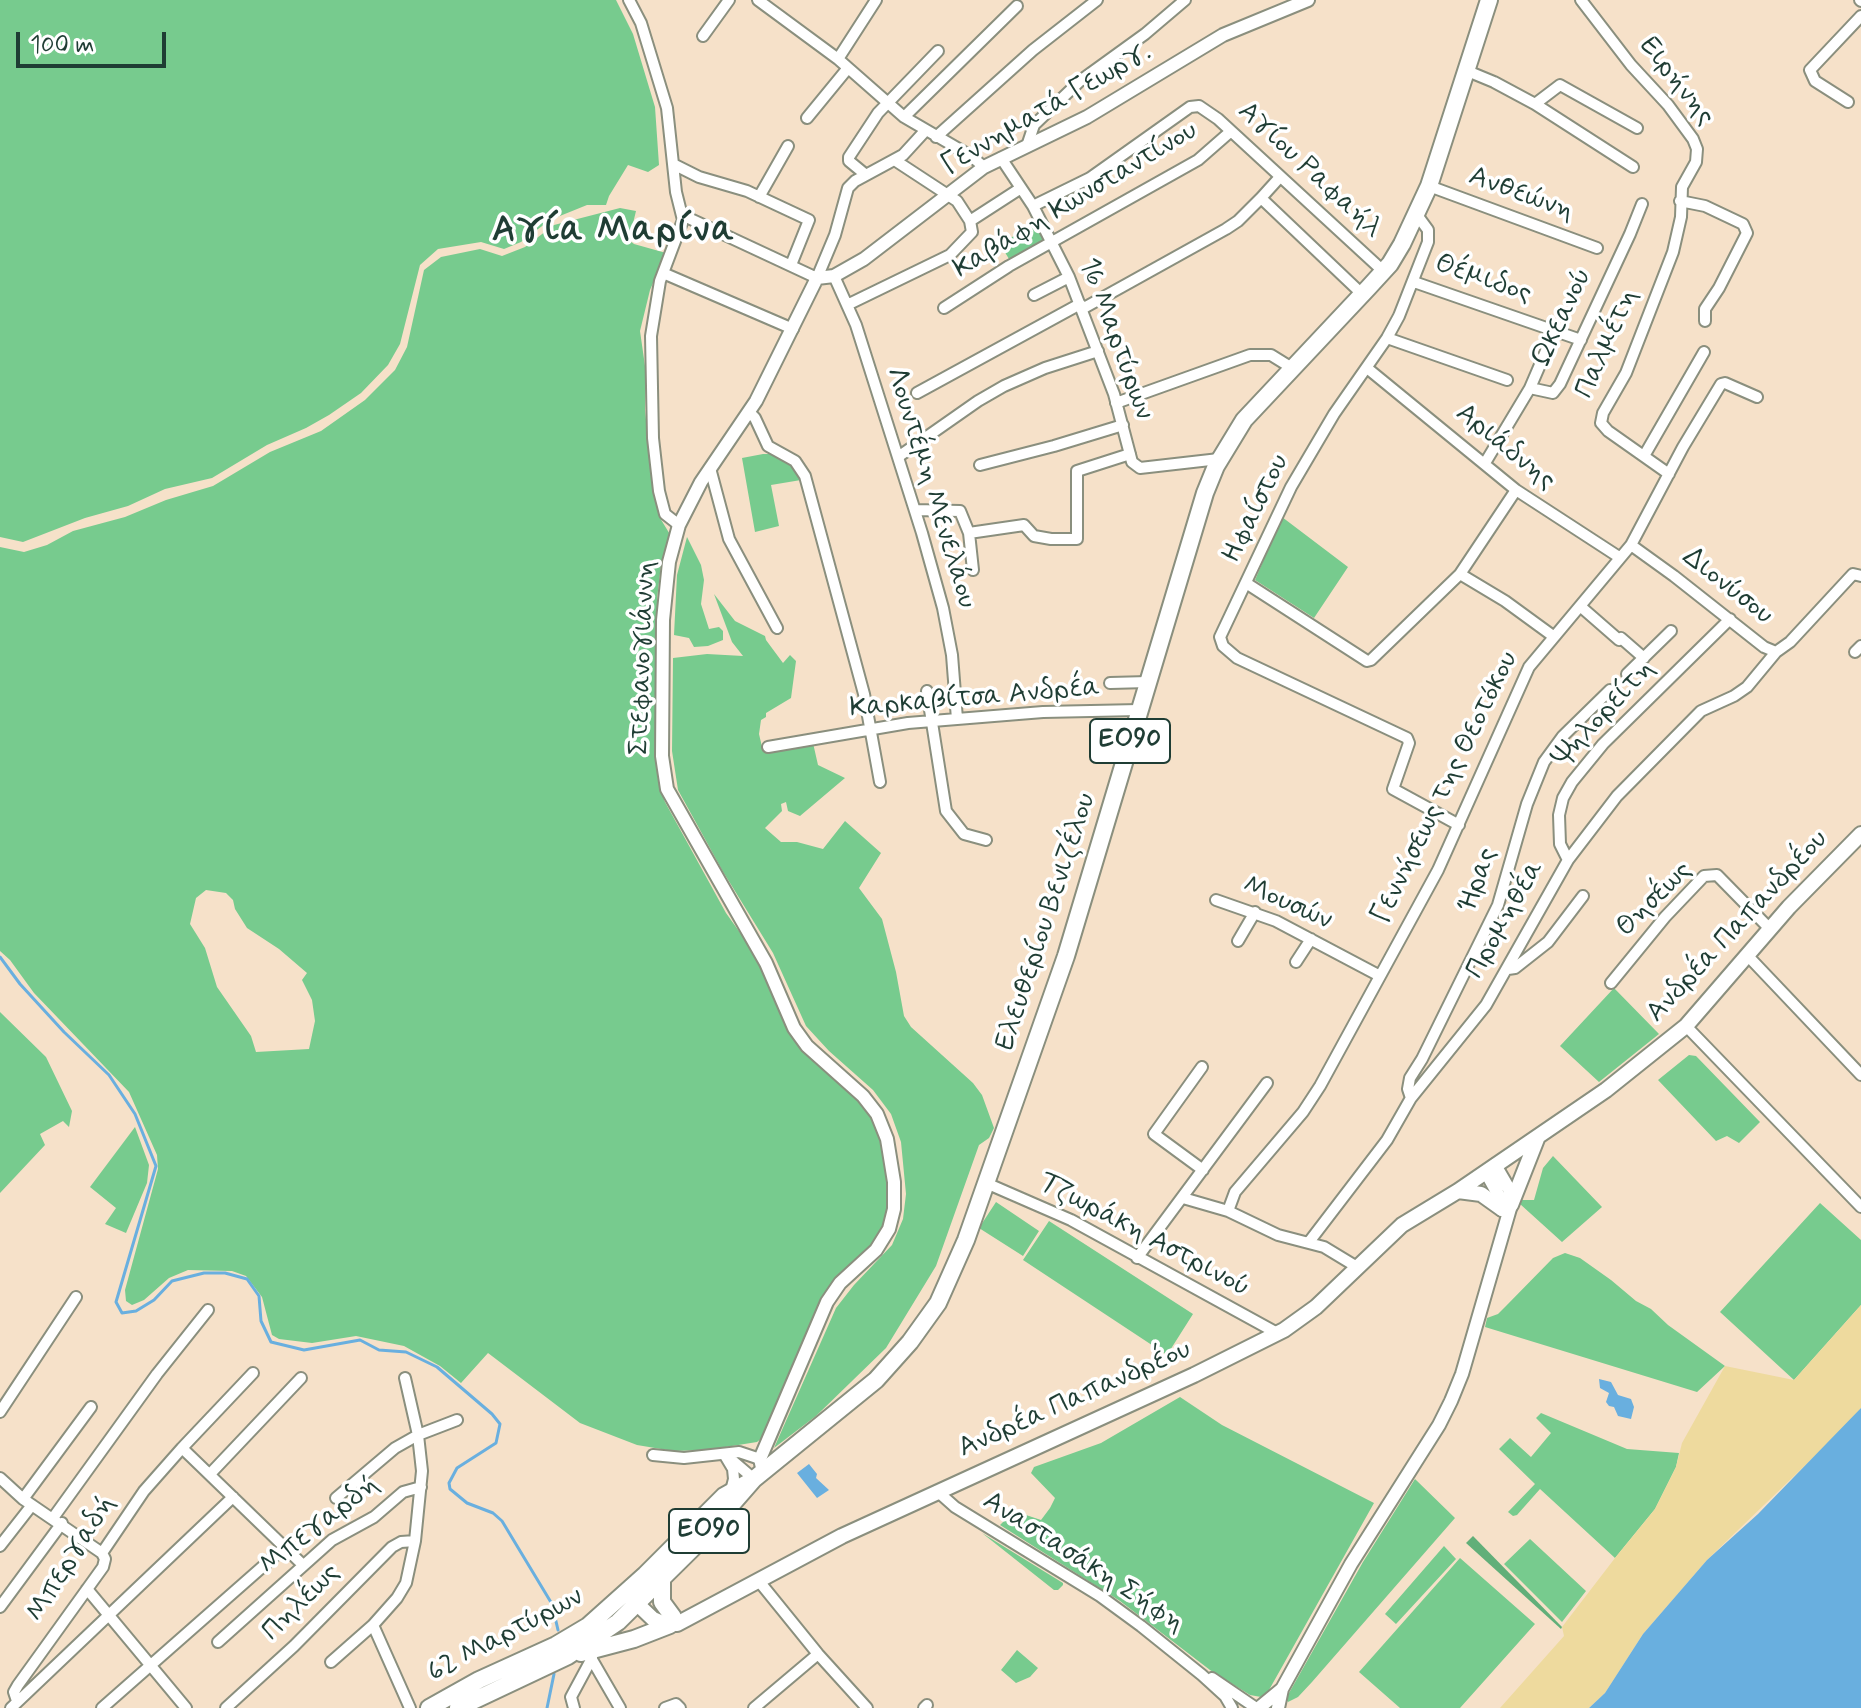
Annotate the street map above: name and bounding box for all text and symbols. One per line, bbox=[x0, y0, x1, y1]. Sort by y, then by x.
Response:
scale bar bbox=[20, 16, 170, 66]
text: 100 m bbox=[30, 30, 94, 61]
street label: Ειρήνης bbox=[1631, 31, 1721, 133]
street label: Γεννηματά Γεωργ. bbox=[936, 36, 1158, 184]
street label: Αγίου Ραφαήλ bbox=[1230, 96, 1388, 246]
street label: Καβάφη Κωνσταντίνου bbox=[948, 115, 1204, 287]
street label: Ανθεώνη bbox=[1464, 160, 1578, 230]
district label: Αγία Μαρίνα bbox=[492, 210, 736, 254]
street label: Θέμιδος bbox=[1430, 248, 1536, 312]
street label: 16 Μαρτύρων bbox=[1070, 254, 1160, 424]
street label: Ωκεανού bbox=[1526, 263, 1600, 373]
street label: Παλμέτη bbox=[1569, 284, 1647, 404]
street label: Λουντέμη Μενελάου bbox=[877, 363, 983, 613]
street label: Αριάδνης bbox=[1448, 397, 1562, 499]
street label: Ηφαίστου bbox=[1216, 449, 1298, 569]
street label: Διονύσου bbox=[1675, 541, 1779, 633]
street label: Στεφανογιάννη bbox=[624, 560, 664, 756]
street label: Γεννήσεως της Θεοτόκου bbox=[1365, 646, 1527, 930]
street label: Ψηλορείτη bbox=[1547, 653, 1663, 775]
street label: Καρκαβίτσα Ανδρέα bbox=[848, 671, 1102, 727]
road number: ΕΟ90 bbox=[1090, 719, 1170, 763]
street label: Ελευθερίου Βενιζέλου bbox=[990, 789, 1104, 1055]
street label: Ανδρέα Παπανδρέου bbox=[1640, 824, 1836, 1030]
street label: Ήρας bbox=[1452, 843, 1506, 917]
street label: Προμηθέα bbox=[1460, 855, 1552, 985]
street label: Θησέως bbox=[1610, 855, 1700, 945]
street label: Μουσών bbox=[1237, 869, 1337, 939]
street label: Τζωράκη Αστρινού bbox=[1033, 1166, 1255, 1306]
street label: Ανδρέα Παπανδρέου bbox=[954, 1334, 1196, 1466]
street label: Μπεγαρδή bbox=[253, 1469, 387, 1583]
street label: Αναστασάκη Σήφη bbox=[976, 1485, 1190, 1641]
street label: Μπεργαδή bbox=[20, 1490, 124, 1628]
road number: ΕΟ90 bbox=[669, 1509, 749, 1553]
street label: Πηλέως bbox=[256, 1557, 348, 1649]
street label: 62 Μαρτύρων bbox=[423, 1581, 589, 1691]

